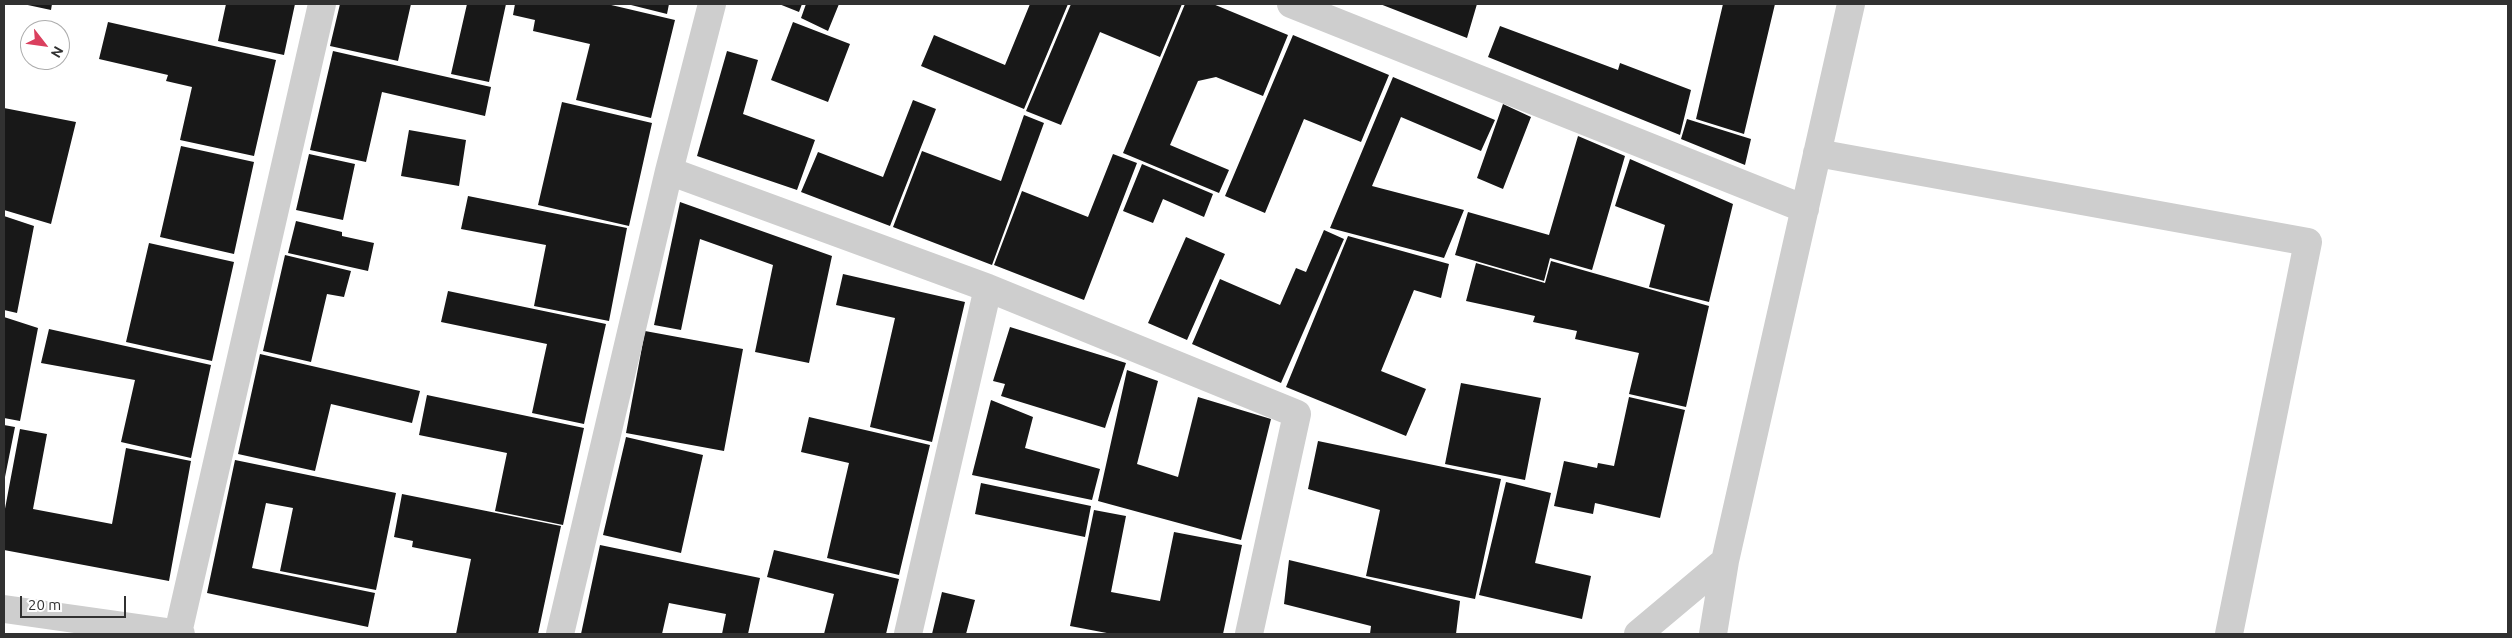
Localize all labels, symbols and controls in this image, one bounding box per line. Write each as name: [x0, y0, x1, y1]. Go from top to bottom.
north arrow: [20, 20, 70, 70]
text: N: [48, 43, 67, 61]
scale bar: [22, 586, 129, 618]
text: 20 m: [28, 596, 61, 613]

